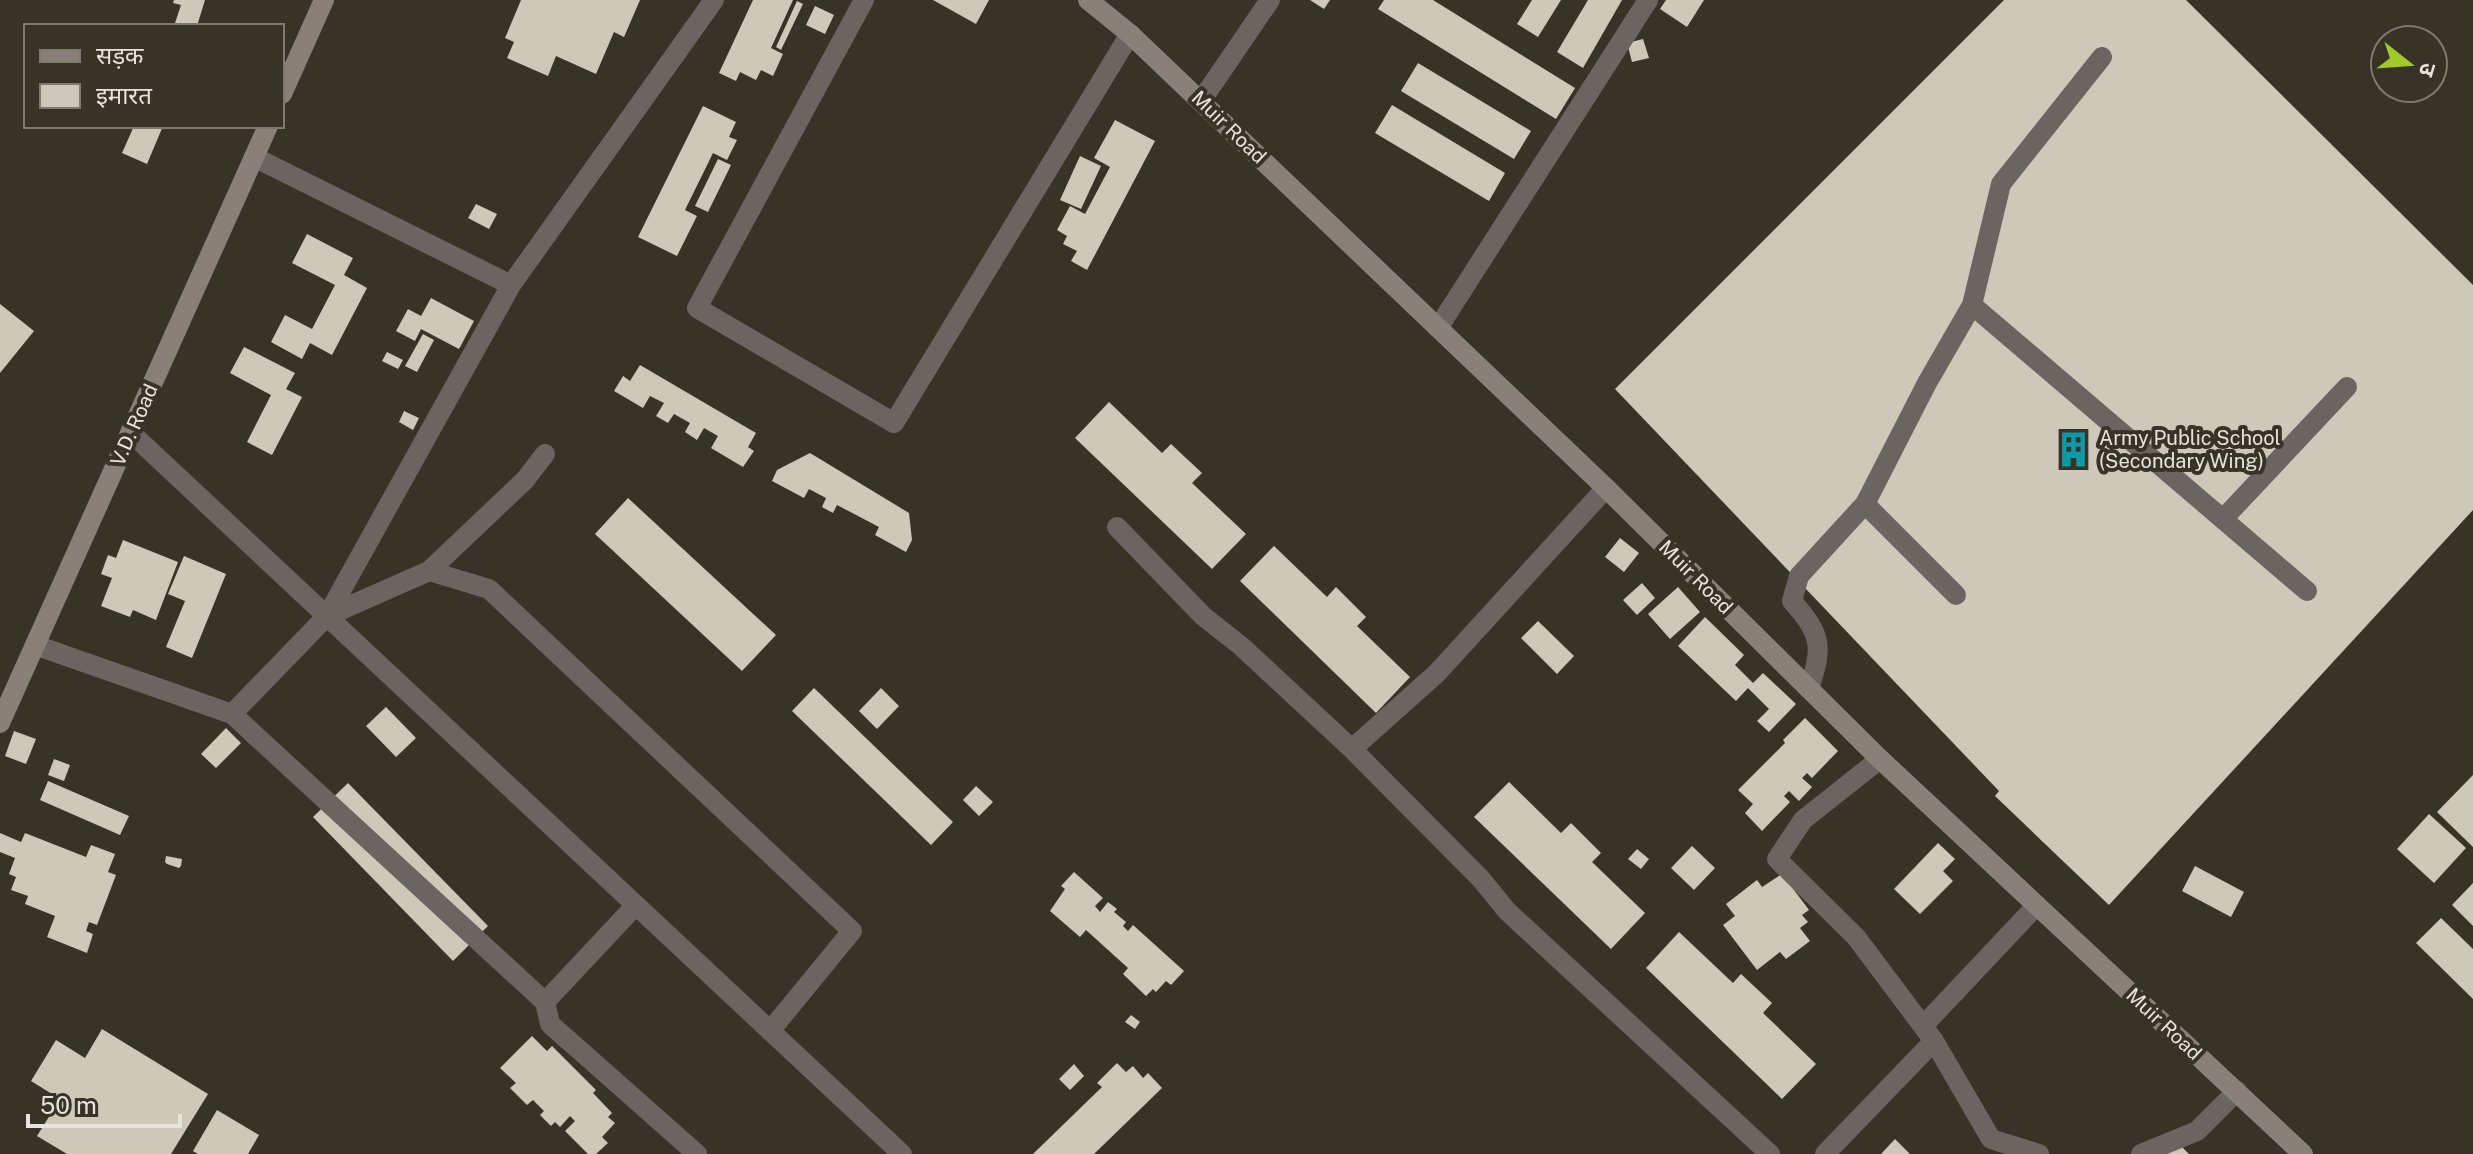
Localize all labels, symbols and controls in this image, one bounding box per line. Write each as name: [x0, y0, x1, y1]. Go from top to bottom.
legend: [24, 24, 284, 128]
north arrow: [2369, 24, 2449, 104]
text: सड़क: [96, 41, 144, 69]
text: उ: [2413, 60, 2442, 81]
text: इमारत: [96, 81, 153, 109]
street label: Muir Road: [1187, 86, 1271, 168]
street label: V.D. Road: [105, 380, 163, 470]
place label: Army Public School (Secondary Wing): [2099, 426, 2281, 473]
building icon: Army Public School (Secondary Wing): [2054, 430, 2092, 468]
street label: Muir Road: [1654, 535, 1738, 619]
street label: Muir Road: [2121, 983, 2207, 1065]
scale bar: [28, 1078, 180, 1128]
text: 50 m: [40, 1091, 97, 1119]

